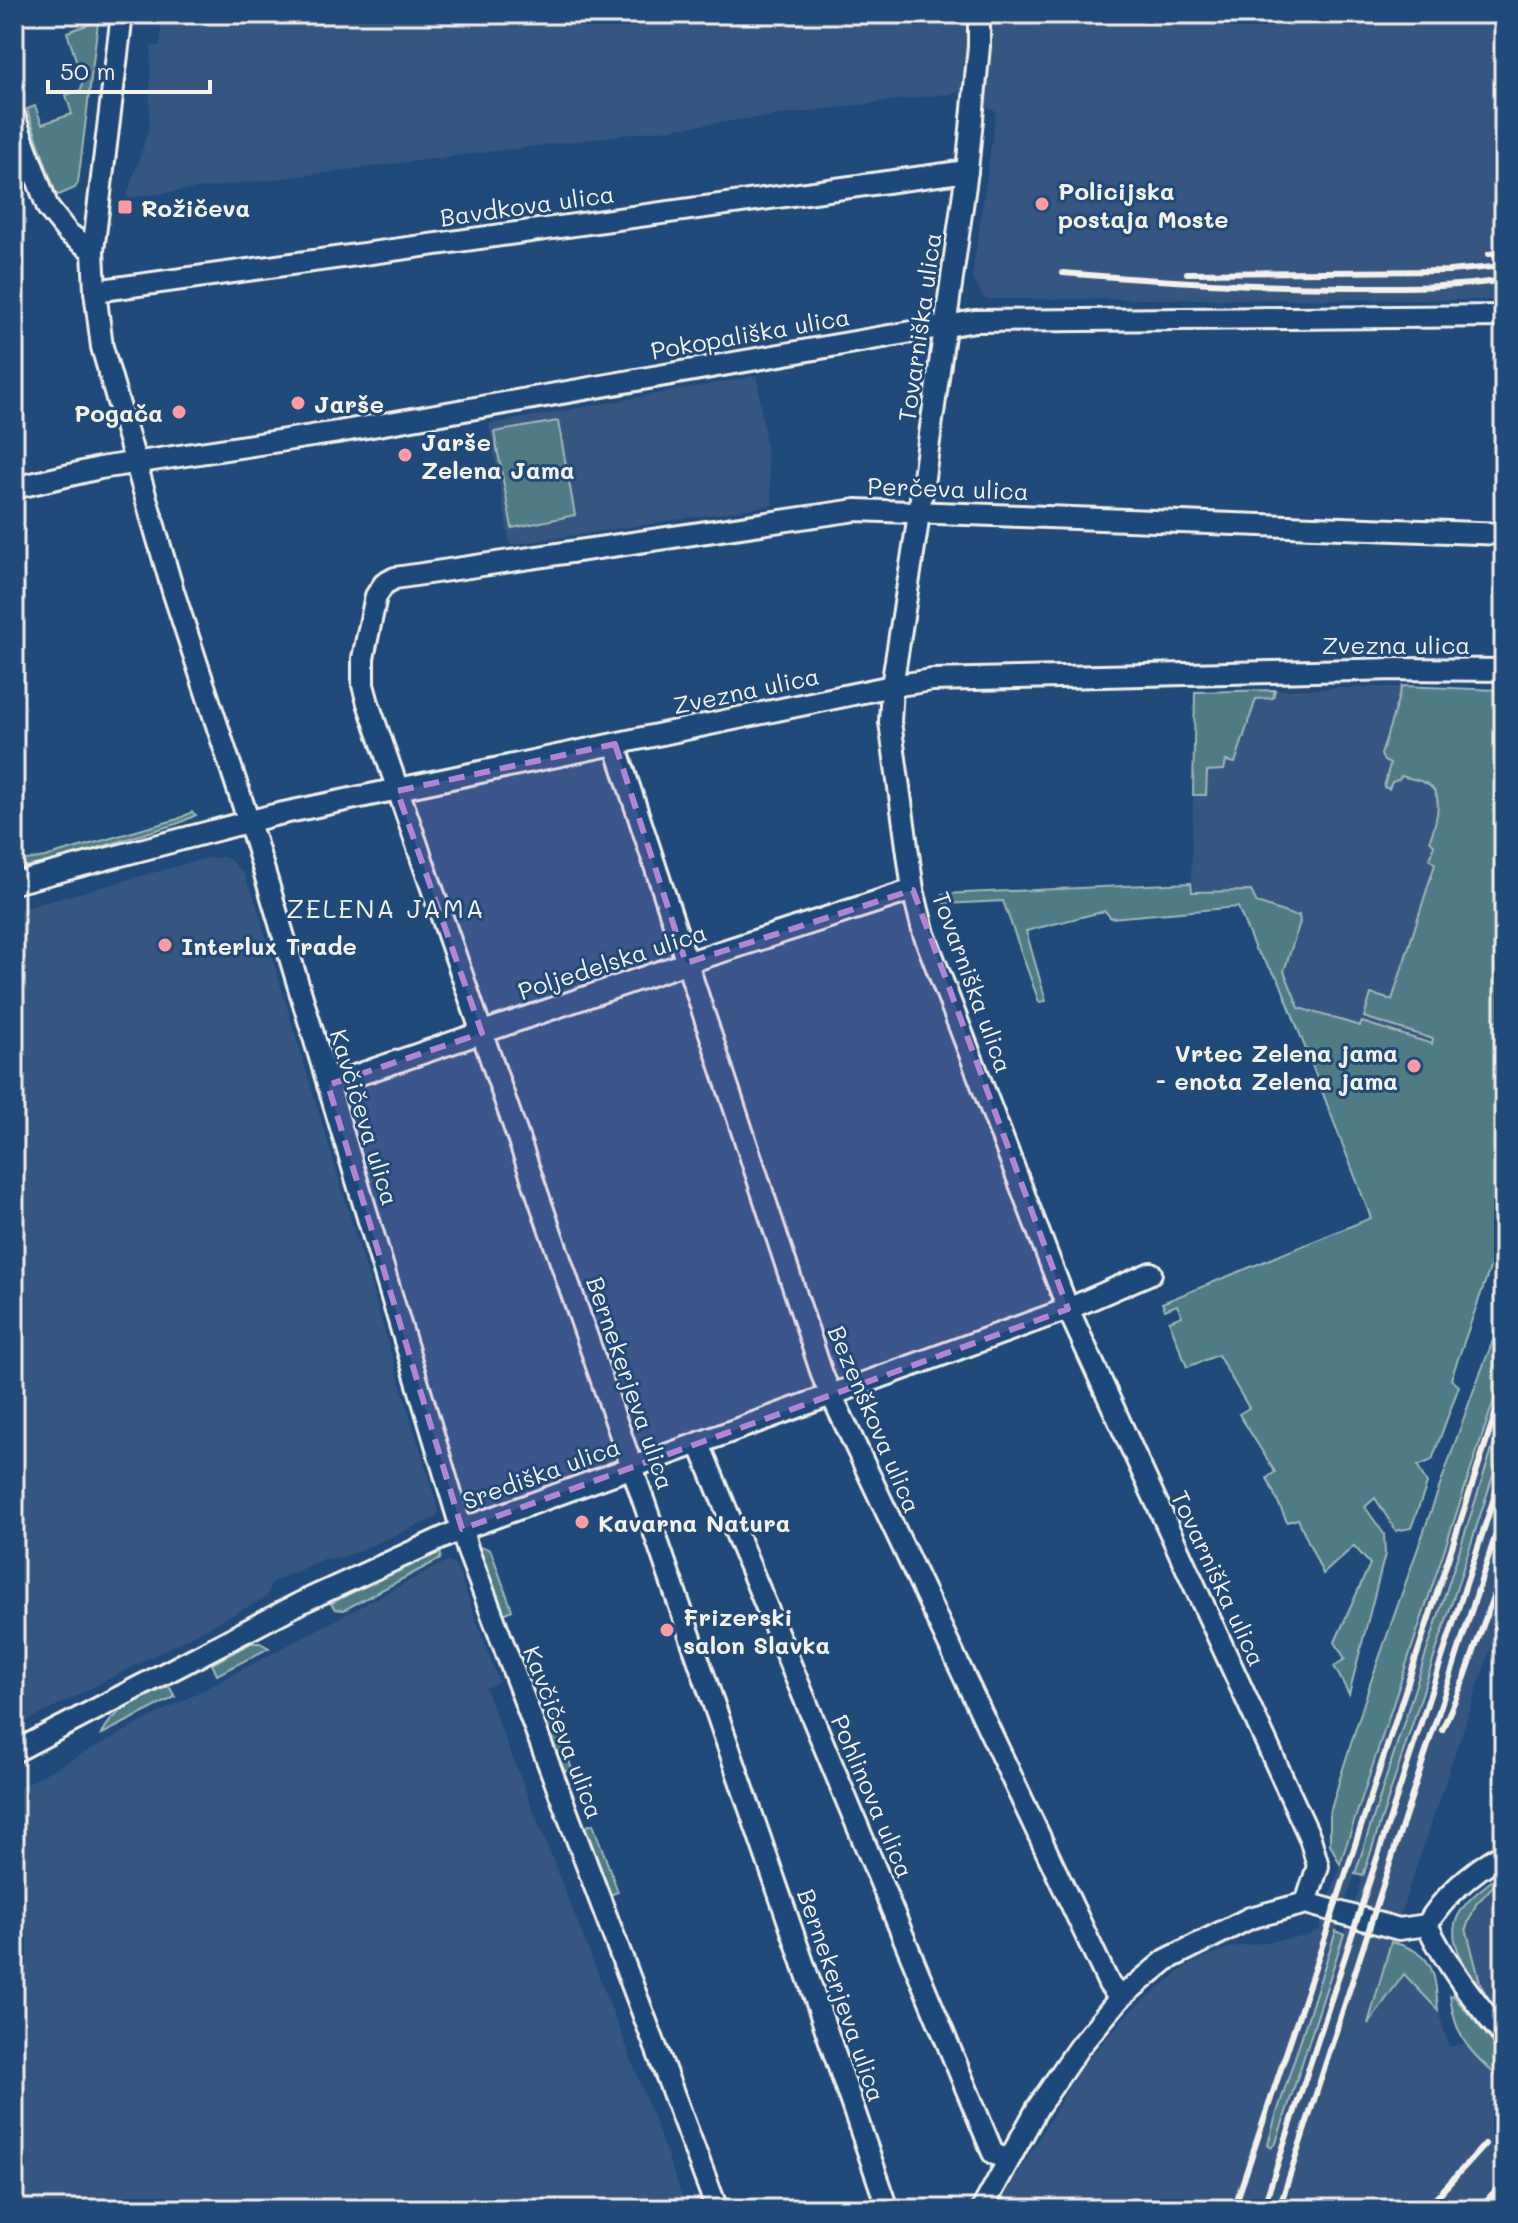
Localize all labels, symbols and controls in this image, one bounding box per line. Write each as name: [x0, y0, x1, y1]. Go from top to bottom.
scale bar: [48, 44, 210, 94]
text: 50 m: [60, 55, 116, 86]
place label: Policijska postaja Moste: [1058, 175, 1229, 234]
street label: Bavdkova ulica: [438, 177, 616, 233]
place label: Rožičeva: [141, 192, 250, 223]
marker: Policijska postaja Moste: [1033, 195, 1051, 213]
marker: Rožičeva: [116, 198, 134, 216]
street label: Tovarniška ulica: [890, 230, 948, 424]
street label: Pokopališka ulica: [648, 300, 852, 366]
place label: Jarše: [314, 388, 384, 419]
marker: Jarše: [289, 394, 307, 412]
place label: Pogača: [74, 397, 163, 428]
marker: Pogača: [170, 403, 188, 421]
place label: Jarše Zelena Jama: [421, 426, 575, 485]
marker: Jarše Zelena Jama: [396, 446, 414, 464]
street label: Perčeva ulica: [867, 470, 1029, 506]
street label: Zvezna ulica: [1322, 629, 1470, 660]
street label: Zvezna ulica: [670, 659, 822, 721]
street label: Tovarniška ulica: [926, 887, 1020, 1077]
district label: ZELENA JAMA: [286, 891, 486, 925]
street label: Poljedelska ulica: [514, 916, 710, 1006]
place label: Interlux Trade: [181, 930, 357, 961]
marker: Interlux Trade: [156, 936, 174, 954]
street label: Kavčičeva ulica: [323, 1025, 407, 1209]
place label: Vrtec Zelena jama - enota Zelena jama: [1156, 1037, 1398, 1096]
marker: Vrtec Zelena jama - enota Zelena jama: [1405, 1057, 1423, 1075]
street label: Bernekerjeva ulica: [580, 1272, 682, 1494]
street label: Bezenškova ulica: [822, 1321, 928, 1517]
street label: Središka ulica: [458, 1430, 624, 1516]
street label: Tovarniška ulica: [1165, 1485, 1273, 1671]
place label: Kavarna Natura: [598, 1507, 791, 1538]
marker: Kavarna Natura: [573, 1513, 591, 1531]
place label: Frizerski salon Slavka: [683, 1601, 830, 1660]
marker: Frizerski salon Slavka: [658, 1621, 676, 1639]
street label: Kavčičeva ulica: [517, 1641, 611, 1823]
street label: Pohlinova ulica: [825, 1710, 921, 1882]
street label: Bernekerjeva ulica: [791, 1884, 893, 2106]

